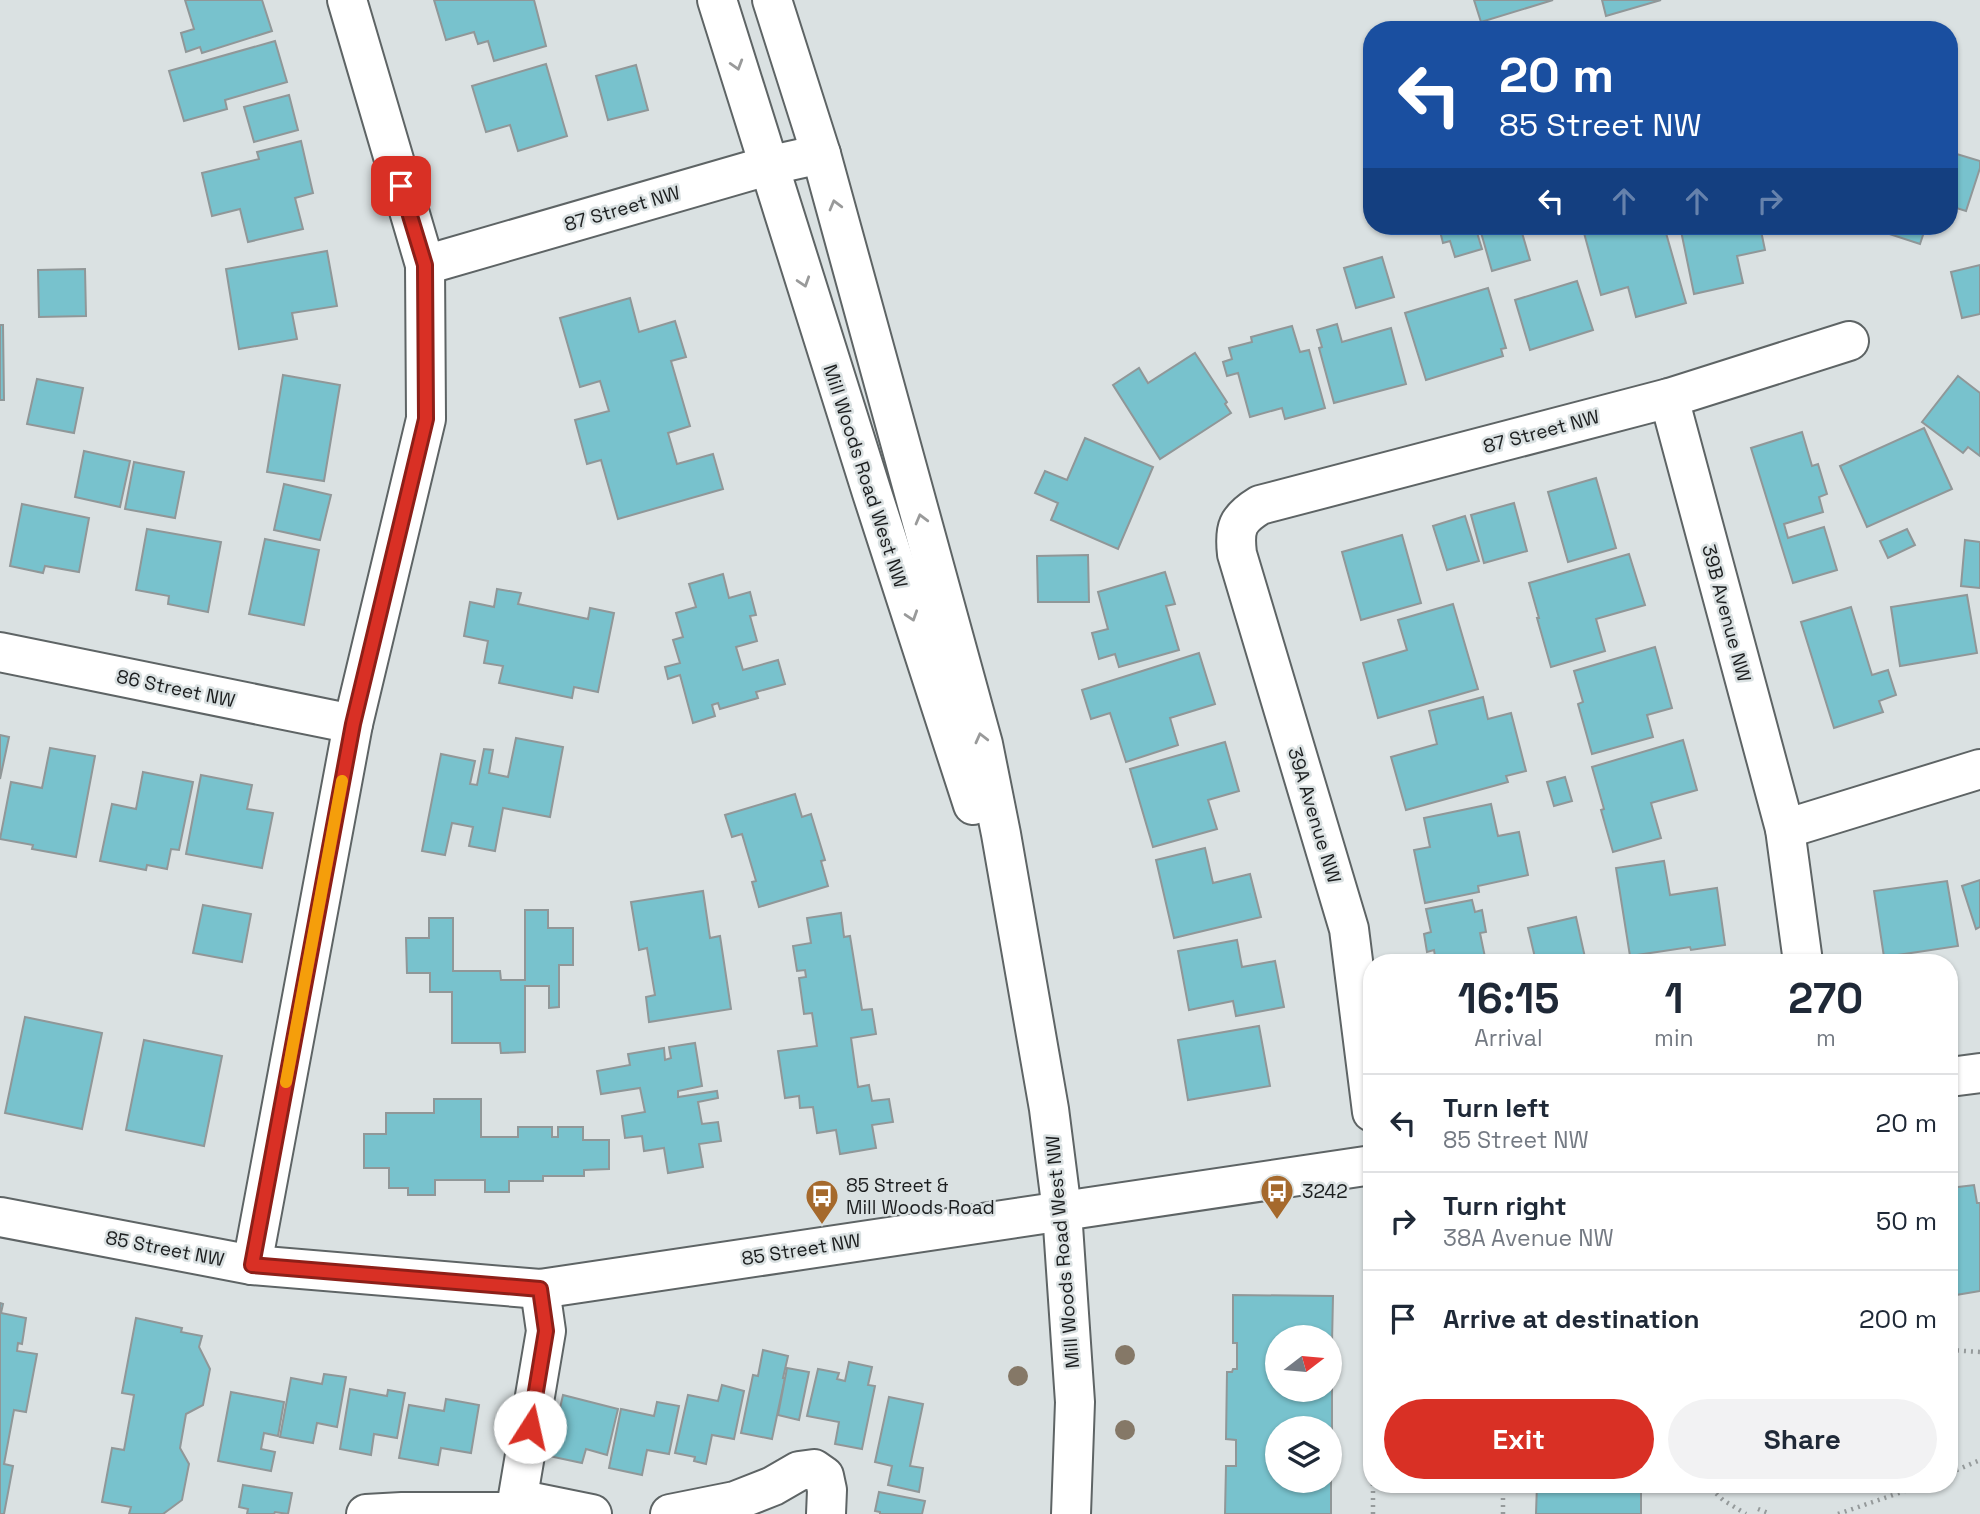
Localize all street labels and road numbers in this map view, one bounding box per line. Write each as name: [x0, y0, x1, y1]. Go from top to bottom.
street label: 87 Street NW: [561, 180, 683, 237]
street label: Mill Woods Road West NW: [818, 361, 914, 591]
street label: 87 Street NW: [1480, 404, 1602, 459]
street label: 39B Avenue NW: [1696, 542, 1757, 685]
street label: 86 Street NW: [114, 664, 237, 713]
street label: 39A Avenue NW: [1282, 744, 1347, 886]
street label: Mill Woods Road West NW: [1040, 1134, 1085, 1369]
street label: 85 Street NW: [103, 1225, 226, 1272]
street label: 85 Street NW: [740, 1228, 862, 1271]

